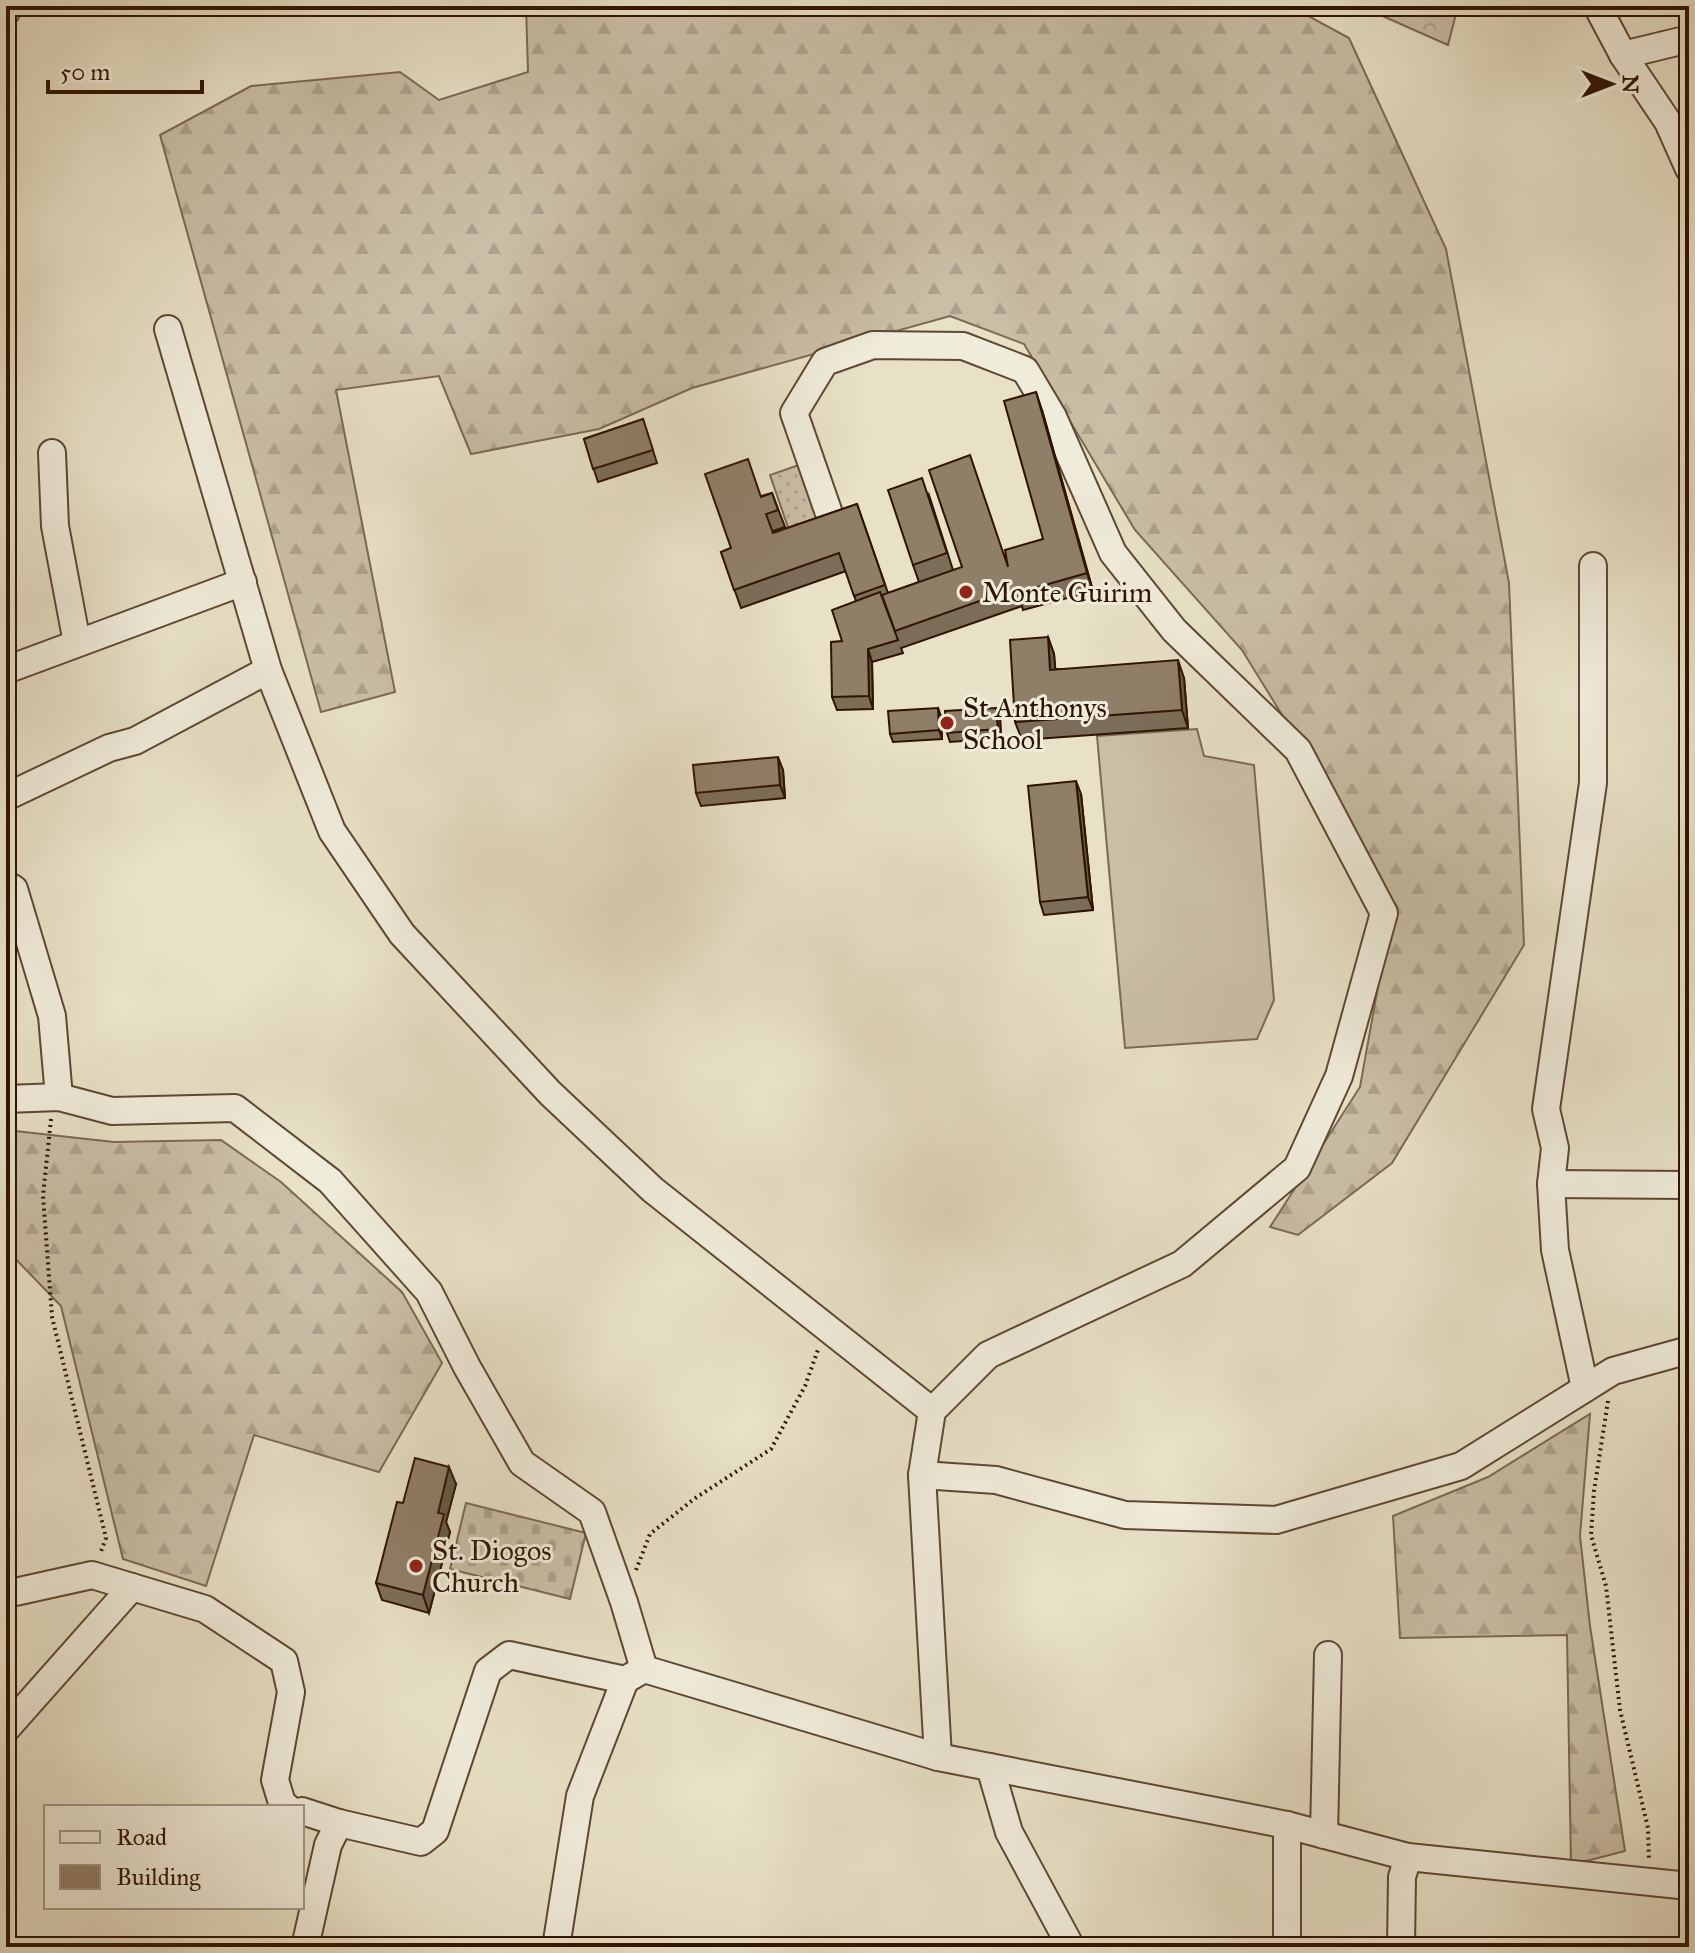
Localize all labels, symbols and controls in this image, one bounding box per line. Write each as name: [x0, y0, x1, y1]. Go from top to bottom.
scale bar: [48, 44, 202, 94]
north arrow: [1571, 44, 1651, 124]
text: 50 m: [60, 57, 110, 87]
text: N: [1617, 75, 1644, 94]
place label: Monte Guirim: [982, 575, 1152, 610]
marker: Monte Guirim: [957, 583, 975, 601]
place label: St Anthonys School: [963, 690, 1107, 757]
marker: St Anthonys School: [938, 714, 956, 732]
place label: St. Diogos Church: [432, 1533, 551, 1600]
marker: St. Diogos Church: [407, 1557, 425, 1575]
legend: [44, 1805, 304, 1909]
text: Road: [116, 1822, 167, 1852]
text: Building: [116, 1862, 201, 1892]

